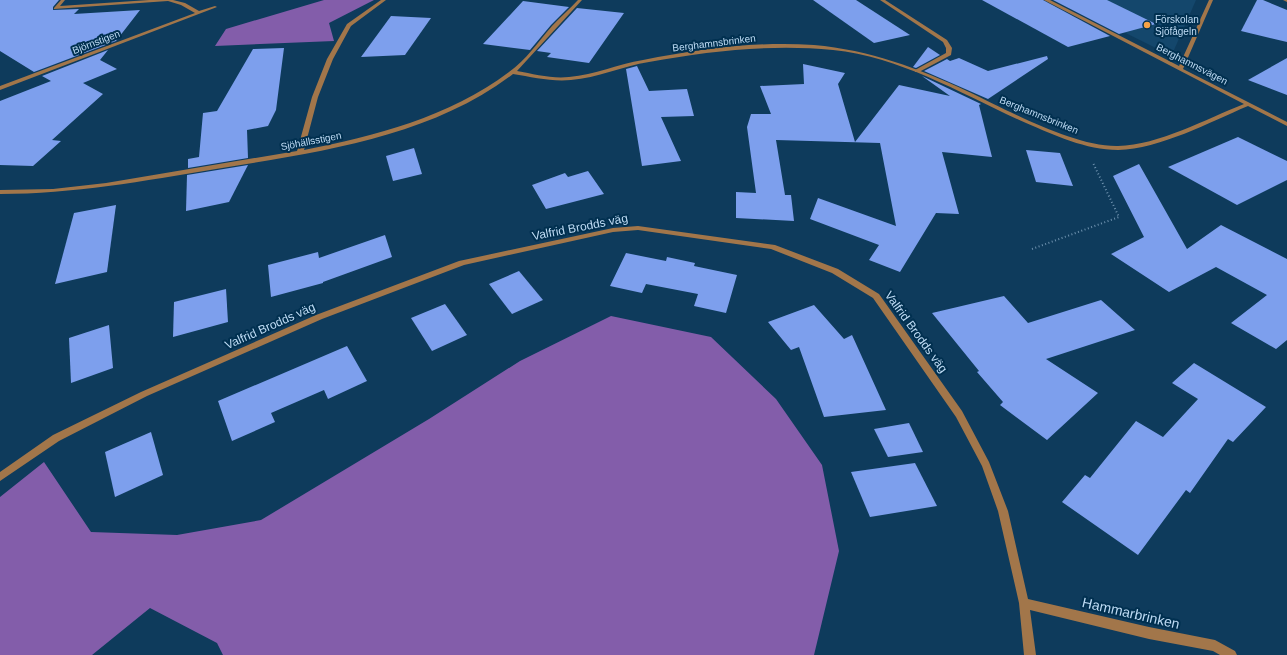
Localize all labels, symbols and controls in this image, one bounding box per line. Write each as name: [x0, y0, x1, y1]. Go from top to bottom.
place label: Förskolan Sjöfågeln: [1155, 14, 1199, 37]
marker: Förskolan Sjöfågeln: [1142, 20, 1152, 30]
street label: Björnstigen: [71, 28, 121, 56]
street label: Berghamnsbrinken: [672, 32, 756, 54]
street label: Berghamnsvägen: [1155, 41, 1229, 87]
street label: Berghamnsbrinken: [998, 94, 1080, 136]
street label: Sjöhällsstigen: [280, 130, 342, 152]
street label: Valfrid Brodds väg: [531, 211, 629, 243]
street label: Valfrid Brodds väg: [882, 289, 950, 375]
street label: Valfrid Brodds väg: [223, 300, 317, 352]
street label: Hammarbrinken: [1081, 594, 1181, 632]

